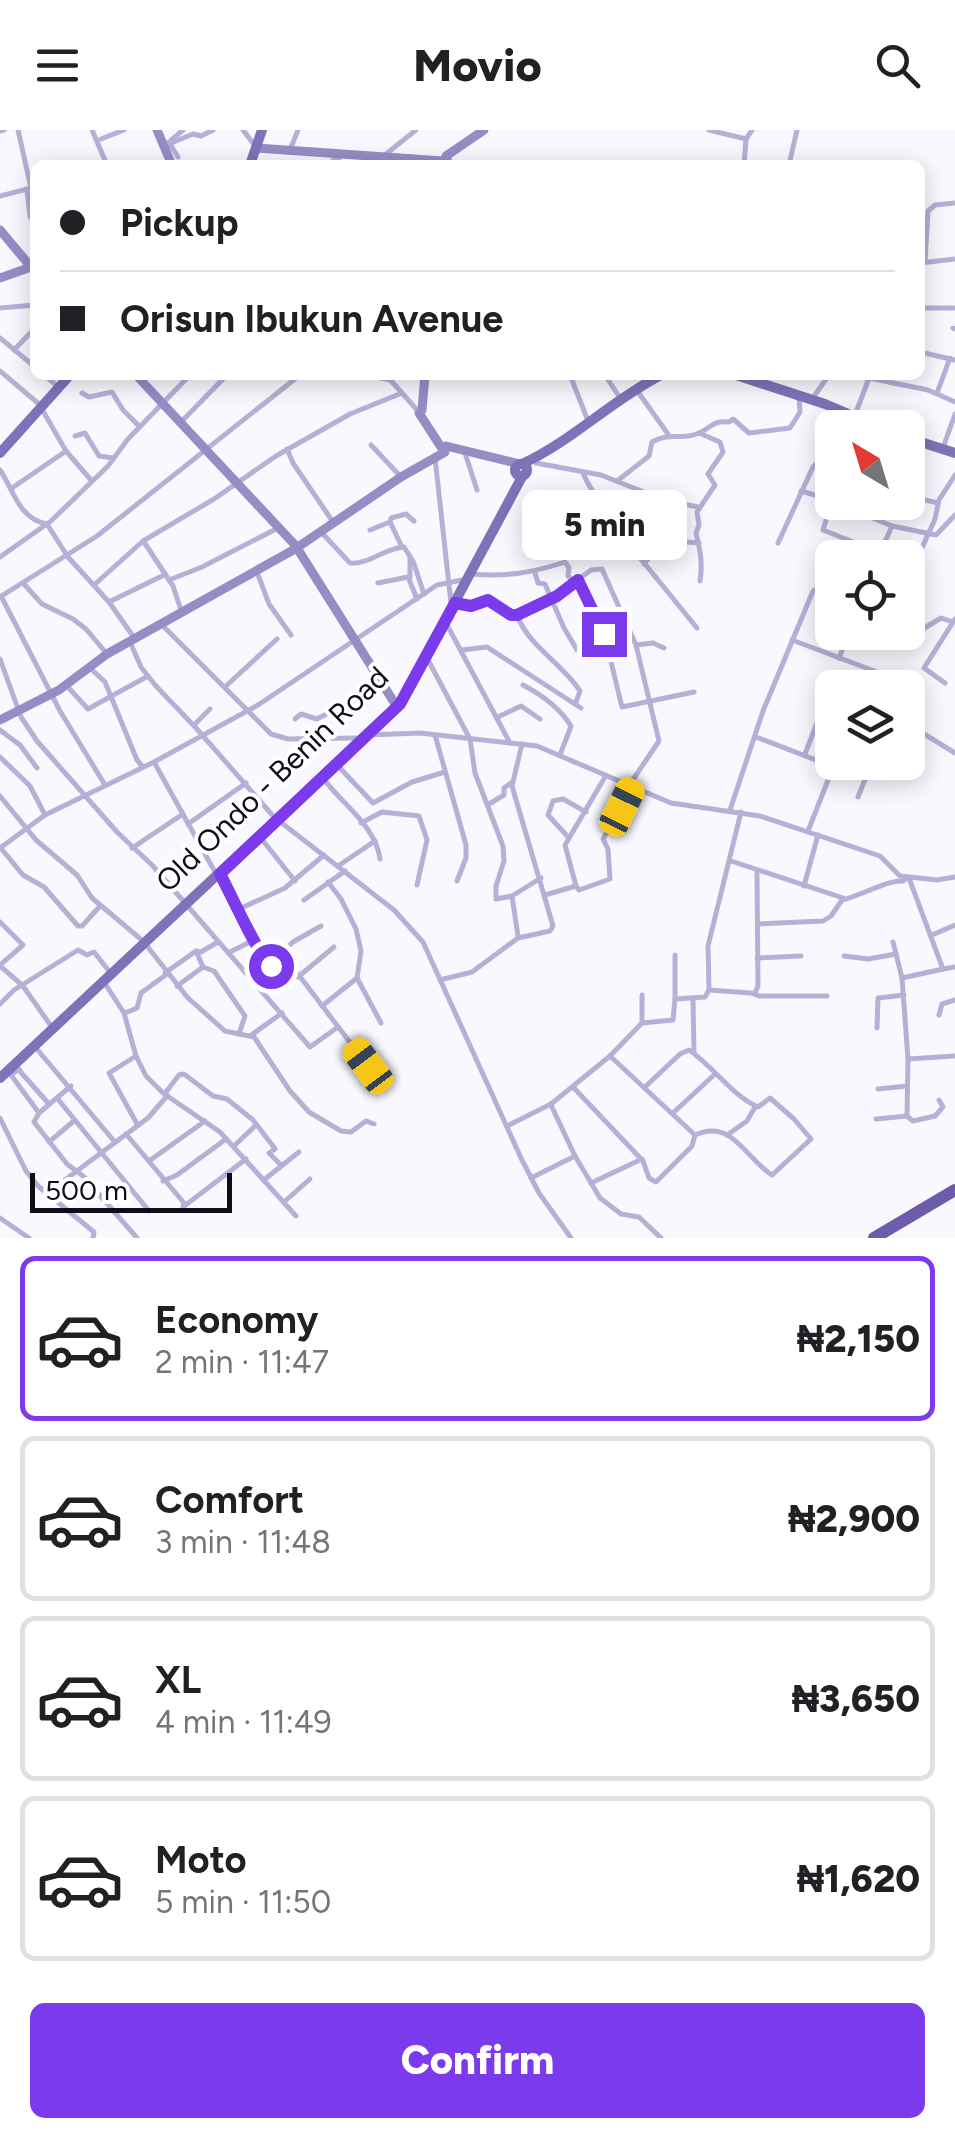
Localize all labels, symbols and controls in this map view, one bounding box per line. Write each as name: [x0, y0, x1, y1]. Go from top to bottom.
icon: menu: [30, 38, 85, 93]
text: Movio: [413, 38, 542, 92]
icon: search: [870, 38, 925, 93]
text: Pickup: [120, 200, 238, 246]
text: Orisun Ibukun Avenue: [120, 296, 503, 342]
north arrow: [815, 410, 925, 520]
map controls: [815, 410, 925, 780]
callout: 5 min: [522, 489, 686, 559]
text: 5 min: [564, 506, 645, 544]
button: locate: [815, 540, 925, 650]
route end: [582, 612, 627, 657]
street label: Old Ondo - Benin Road: [148, 658, 396, 900]
button: layers: [815, 670, 925, 780]
car: [595, 773, 649, 841]
route start: [249, 944, 294, 989]
car: [338, 1033, 398, 1099]
scale bar: [30, 1168, 232, 1212]
text: 500 m: [45, 1173, 128, 1207]
icon: car: [35, 1294, 125, 1384]
text: Economy: [155, 1297, 318, 1343]
text: ₦2,150: [797, 1316, 920, 1362]
text: 2 min · 11:47: [155, 1343, 329, 1381]
icon: car: [35, 1474, 125, 1564]
text: Comfort: [155, 1477, 304, 1523]
text: ₦2,900: [788, 1496, 920, 1542]
text: 3 min · 11:48: [155, 1523, 331, 1561]
icon: car: [35, 1654, 125, 1744]
text: XL: [155, 1657, 201, 1703]
text: ₦3,650: [792, 1676, 920, 1722]
text: 4 min · 11:49: [155, 1703, 332, 1741]
icon: car: [35, 1834, 125, 1924]
text: Moto: [155, 1837, 247, 1883]
text: ₦1,620: [797, 1856, 920, 1902]
text: 5 min · 11:50: [155, 1883, 331, 1921]
button: Confirm: [30, 2003, 925, 2118]

